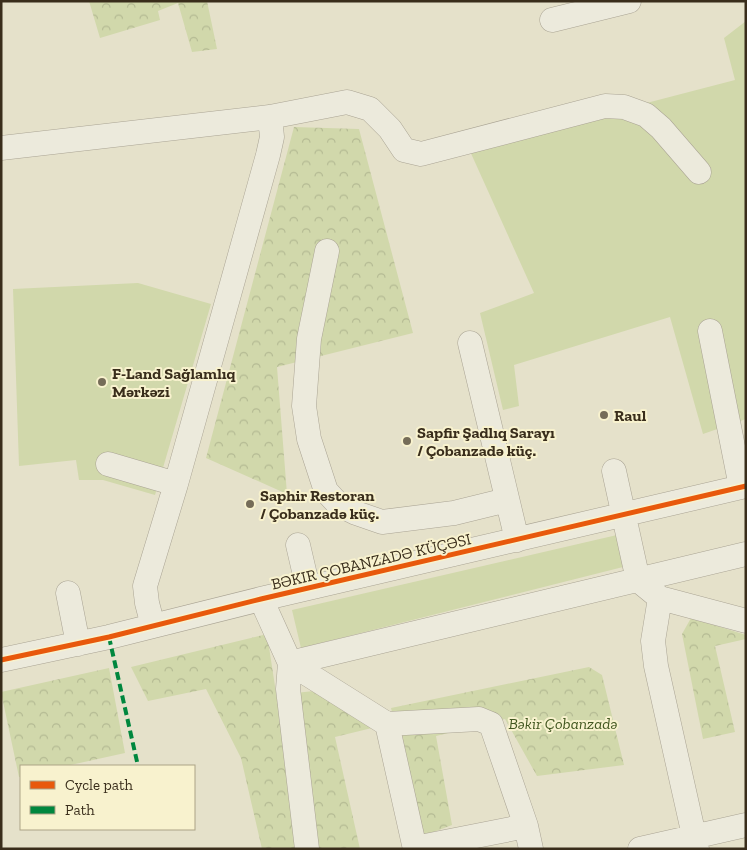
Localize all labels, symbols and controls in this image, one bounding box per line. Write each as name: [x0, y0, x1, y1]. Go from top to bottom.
place label: F-Land Sağlamlıq Mərkəzi: [112, 364, 235, 401]
marker: F-Land Sağlamlıq Mərkəzi: [96, 376, 108, 388]
place label: Raul: [614, 406, 647, 425]
marker: Raul: [598, 409, 610, 421]
place label: Sapfir Şadlıq Sarayı / Çobanzadə küç.: [417, 423, 555, 460]
marker: Sapfir Şadlıq Sarayı / Çobanzadə küç.: [401, 435, 413, 447]
place label: Saphir Restoran / Çobanzadə küç.: [260, 486, 379, 523]
marker: Saphir Restoran / Çobanzadə küç.: [244, 498, 256, 510]
street label: BƏKIR ÇOBANZADƏ KÜÇƏSI: [269, 529, 473, 594]
park label: Bəkir Çobanzadə: [508, 714, 618, 733]
legend: [20, 765, 195, 830]
text: Cycle path: [65, 776, 134, 794]
text: Path: [65, 801, 95, 819]

